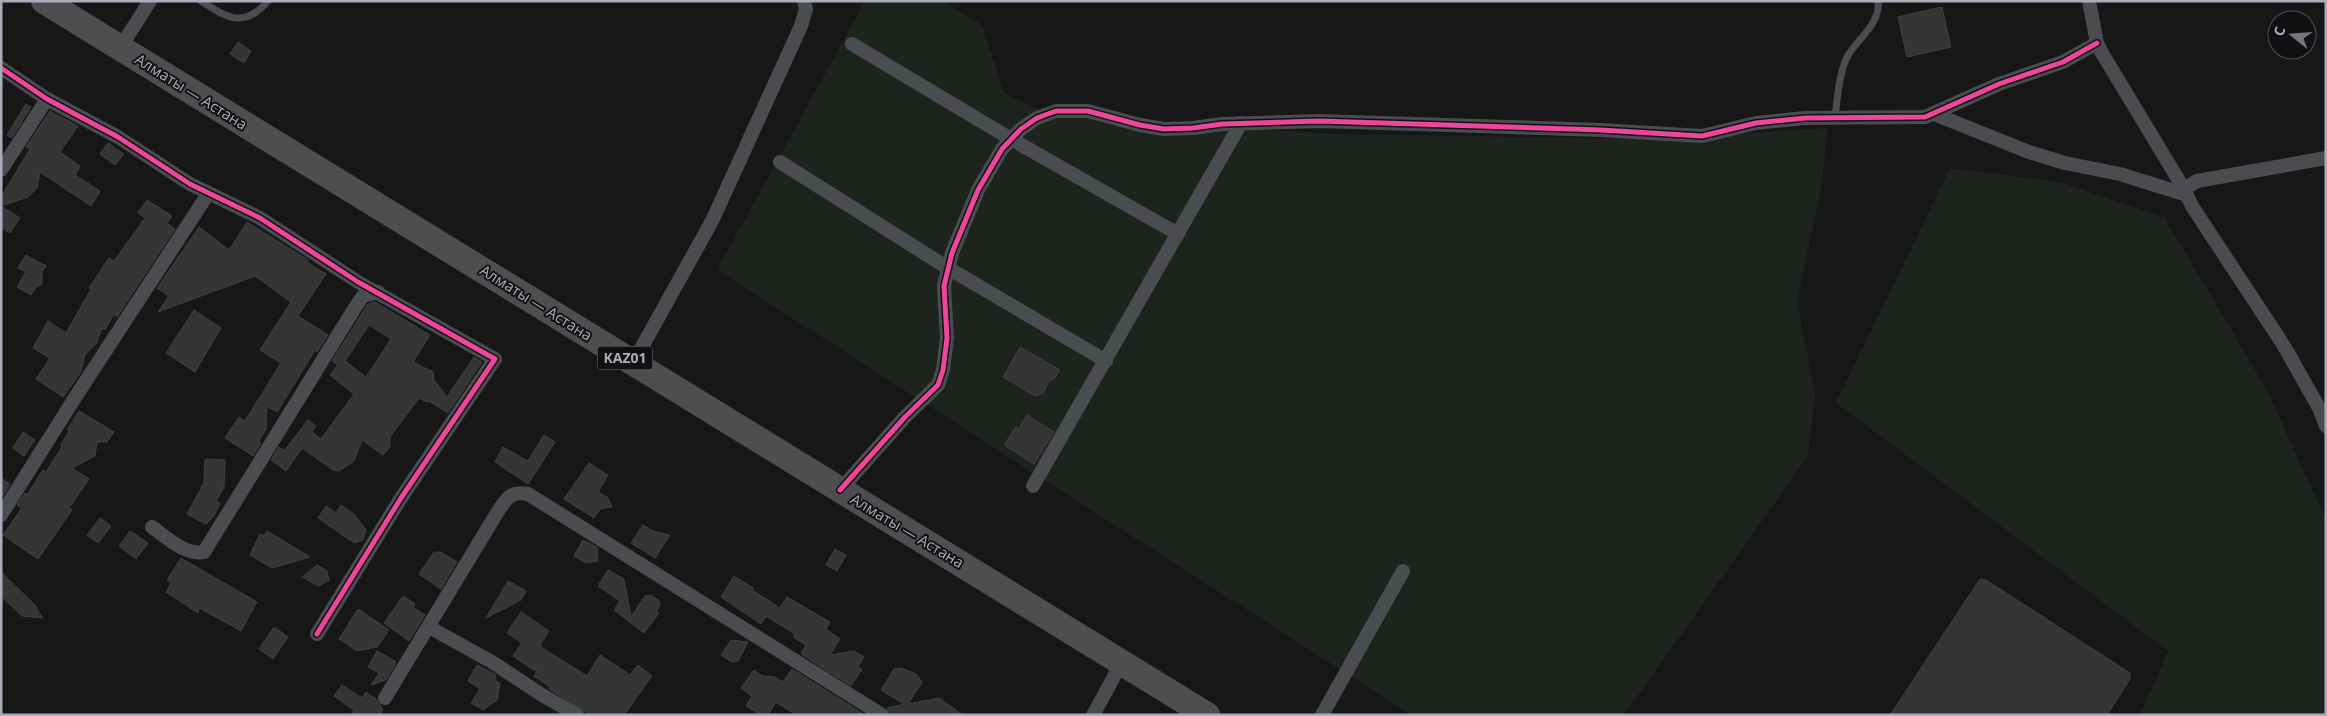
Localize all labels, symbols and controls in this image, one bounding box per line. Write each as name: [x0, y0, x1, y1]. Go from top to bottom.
north arrow: [2267, 10, 2317, 60]
text: С: [2269, 24, 2290, 38]
street label: Алматы — Астана: [132, 49, 251, 134]
street label: Алматы — Астана: [477, 260, 596, 345]
road number: KАZ01: [598, 346, 652, 369]
street label: Алматы — Астана: [847, 488, 968, 572]

